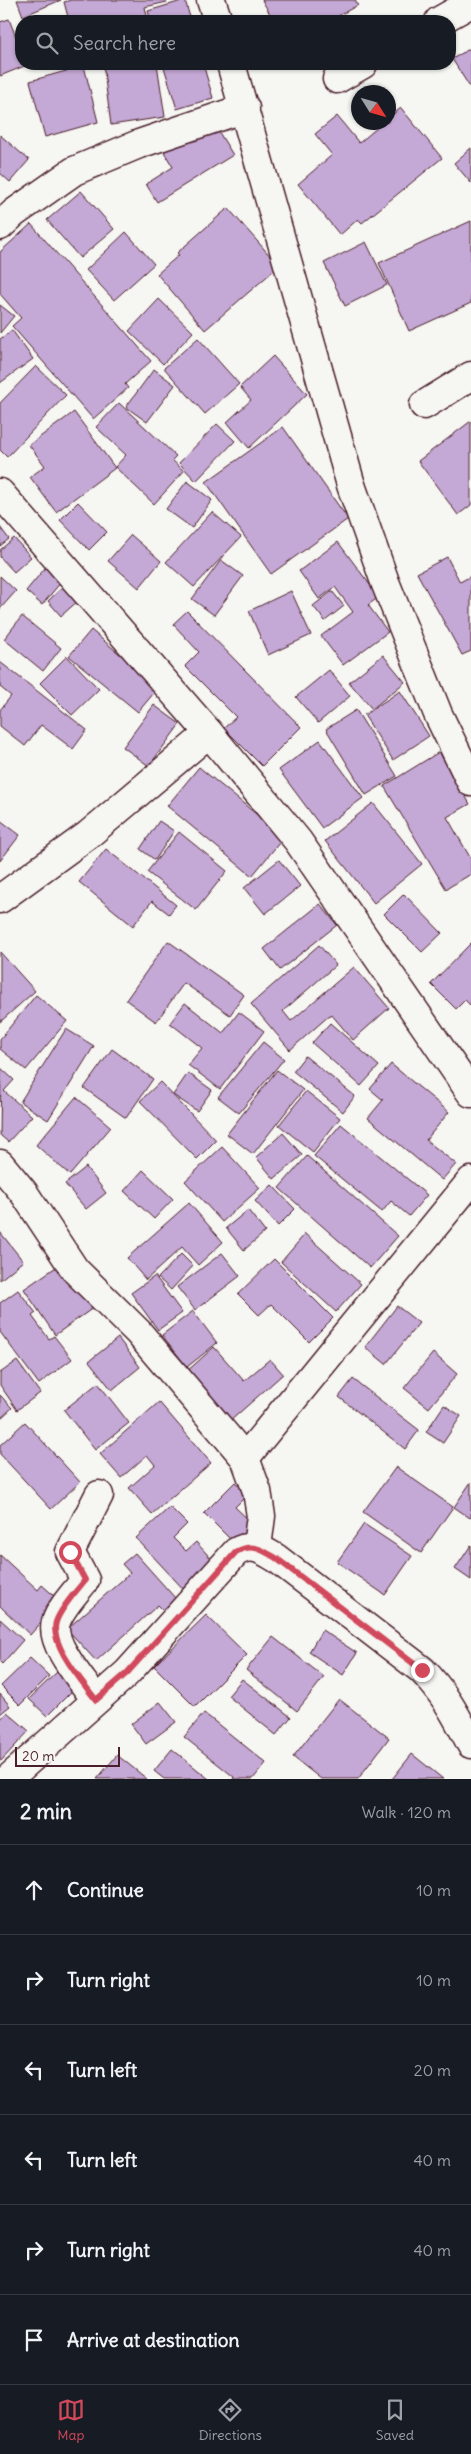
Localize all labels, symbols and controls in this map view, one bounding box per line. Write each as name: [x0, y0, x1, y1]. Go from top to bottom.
search box: [15, 15, 456, 70]
icon: search: [33, 29, 61, 57]
text: Search here: [73, 31, 176, 55]
north arrow: [351, 85, 396, 130]
route start: [59, 1541, 82, 1564]
route end: [411, 1659, 434, 1682]
scale bar: [15, 1744, 120, 1767]
text: 20 m: [22, 1747, 55, 1765]
text: 2 min: [20, 1798, 72, 1825]
text: Walk · 120 m: [361, 1802, 451, 1822]
icon: ahead: [20, 1876, 48, 1904]
text: Continue: [67, 1878, 144, 1902]
text: 10 m: [416, 1880, 451, 1900]
icon: right: [20, 1966, 48, 1994]
text: Turn right: [67, 1968, 150, 1992]
text: 10 m: [416, 1970, 451, 1990]
icon: left: [20, 2056, 48, 2084]
text: Turn left: [67, 2058, 137, 2082]
text: 20 m: [414, 2060, 451, 2080]
icon: left: [20, 2146, 48, 2174]
text: Turn left: [67, 2148, 137, 2172]
text: 40 m: [413, 2150, 451, 2170]
icon: right: [20, 2236, 48, 2264]
text: Turn right: [67, 2238, 150, 2262]
text: 40 m: [413, 2240, 451, 2260]
icon: arrive: [20, 2326, 48, 2354]
text: Arrive at destination: [67, 2328, 240, 2352]
tab: Map: [57, 2396, 85, 2444]
tab: Directions: [199, 2396, 262, 2444]
tab: Saved: [376, 2396, 414, 2444]

